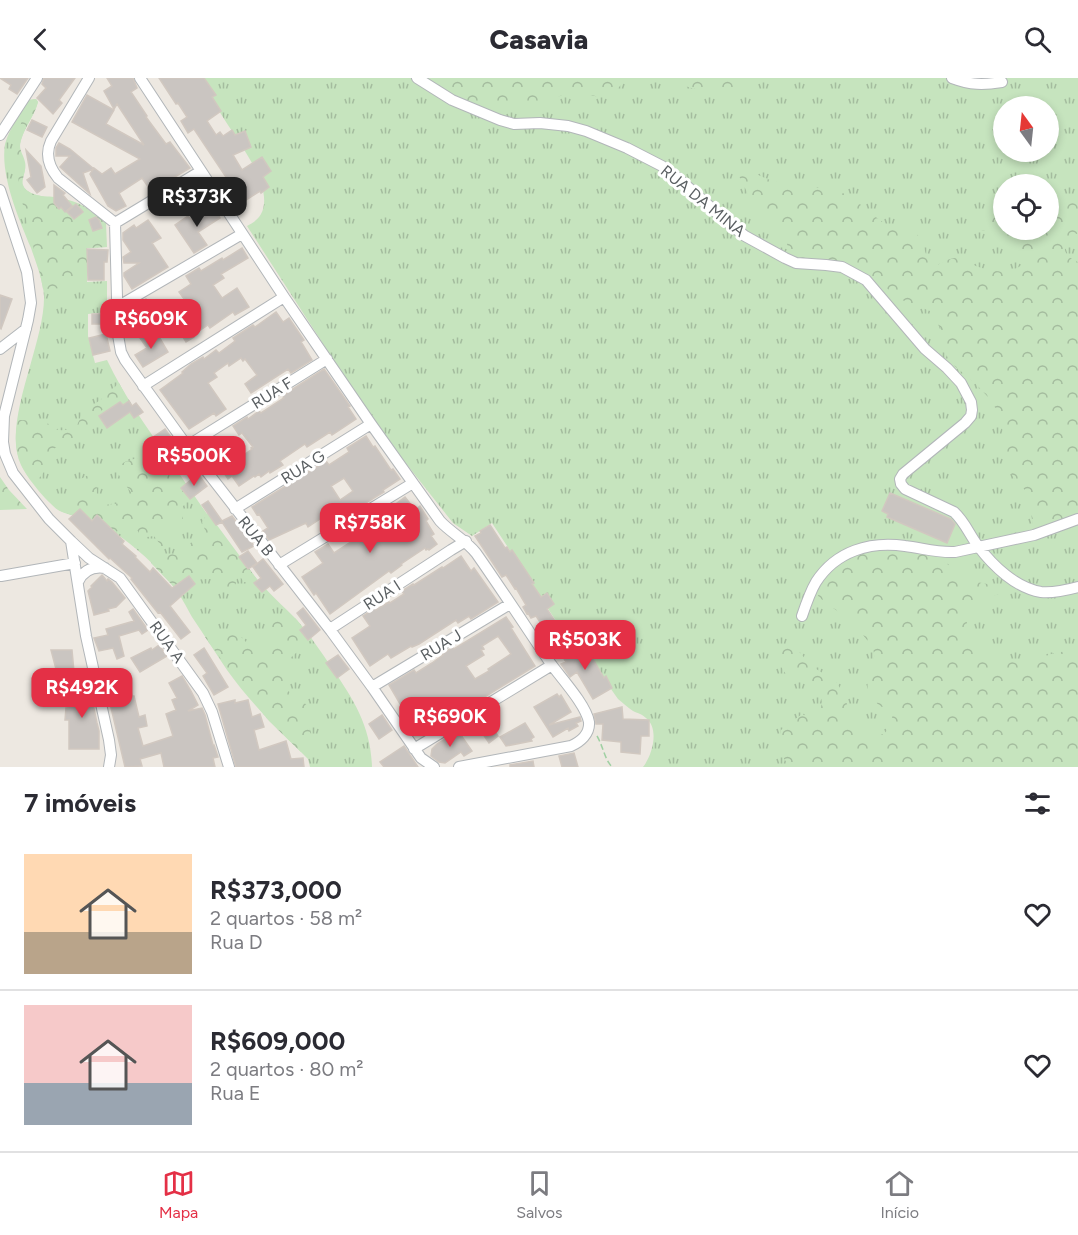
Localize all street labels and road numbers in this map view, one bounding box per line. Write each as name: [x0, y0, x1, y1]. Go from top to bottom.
street label: RUA DA MINA: [657, 161, 749, 241]
street label: RUA F: [248, 373, 296, 413]
street label: RUA G: [277, 446, 329, 488]
street label: RUA B: [234, 512, 278, 560]
street label: RUA I: [360, 576, 404, 614]
street label: RUA A: [146, 617, 189, 667]
street label: RUA J: [417, 625, 465, 665]

